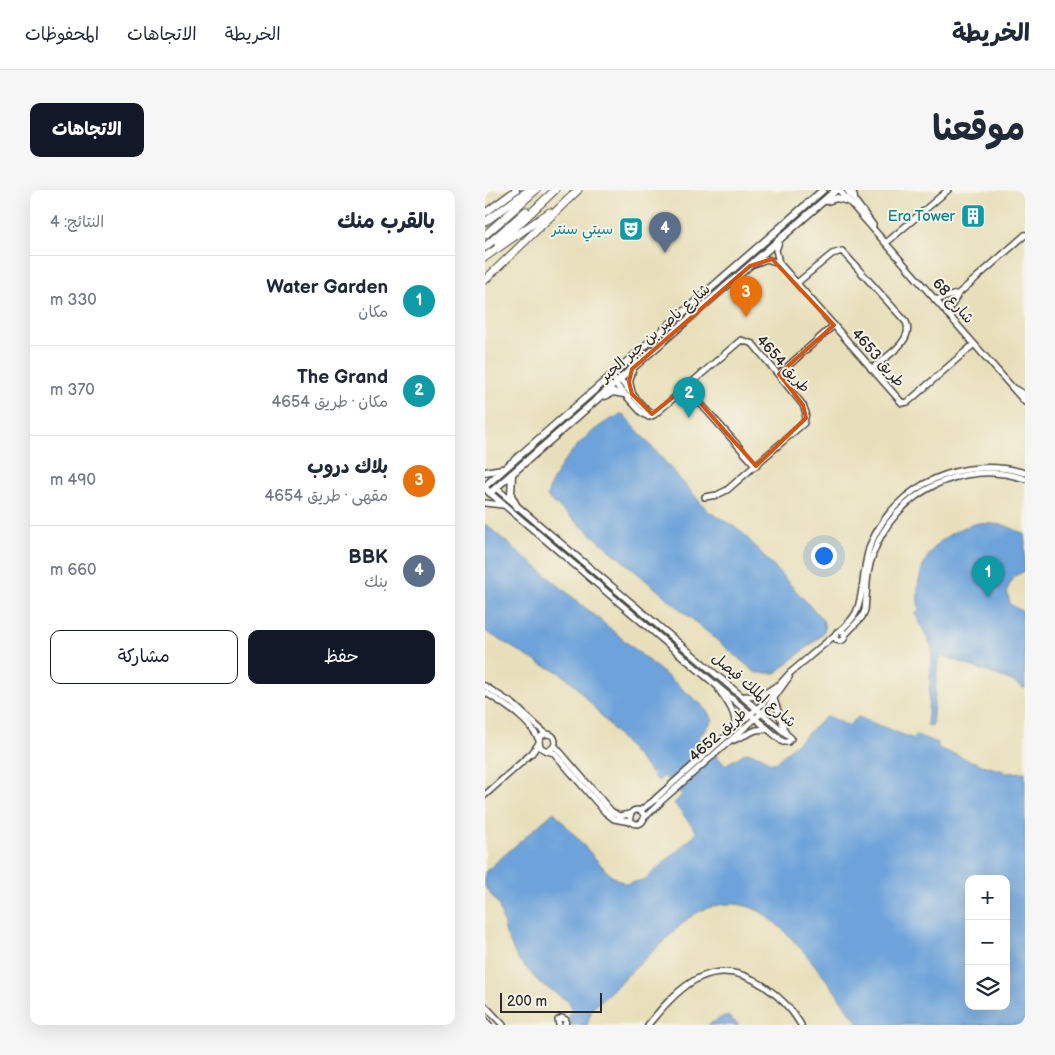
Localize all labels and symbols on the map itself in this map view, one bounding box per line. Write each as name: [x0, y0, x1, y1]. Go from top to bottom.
building icon: Era Tower: [960, 203, 986, 229]
place label: Era Tower: [888, 207, 956, 226]
pin: 4: [649, 212, 681, 253]
theatre icon: سيتي سنتر: [618, 216, 644, 242]
place label: سيتي سنتر: [550, 220, 613, 242]
street label: شارع 68: [928, 274, 978, 328]
pin: 3: [730, 276, 762, 317]
street label: شارع ناصر بن جبر الجبر: [595, 280, 714, 387]
street label: طريق 4653: [847, 325, 909, 391]
street label: طريق 4654: [752, 331, 814, 397]
pin: 2: [673, 377, 705, 418]
your location: [811, 543, 837, 569]
pin: 1: [972, 556, 1004, 597]
street label: شارع الملك فيصل: [708, 648, 800, 732]
street label: طريق 4652: [685, 704, 751, 766]
scale bar: [500, 990, 603, 1013]

